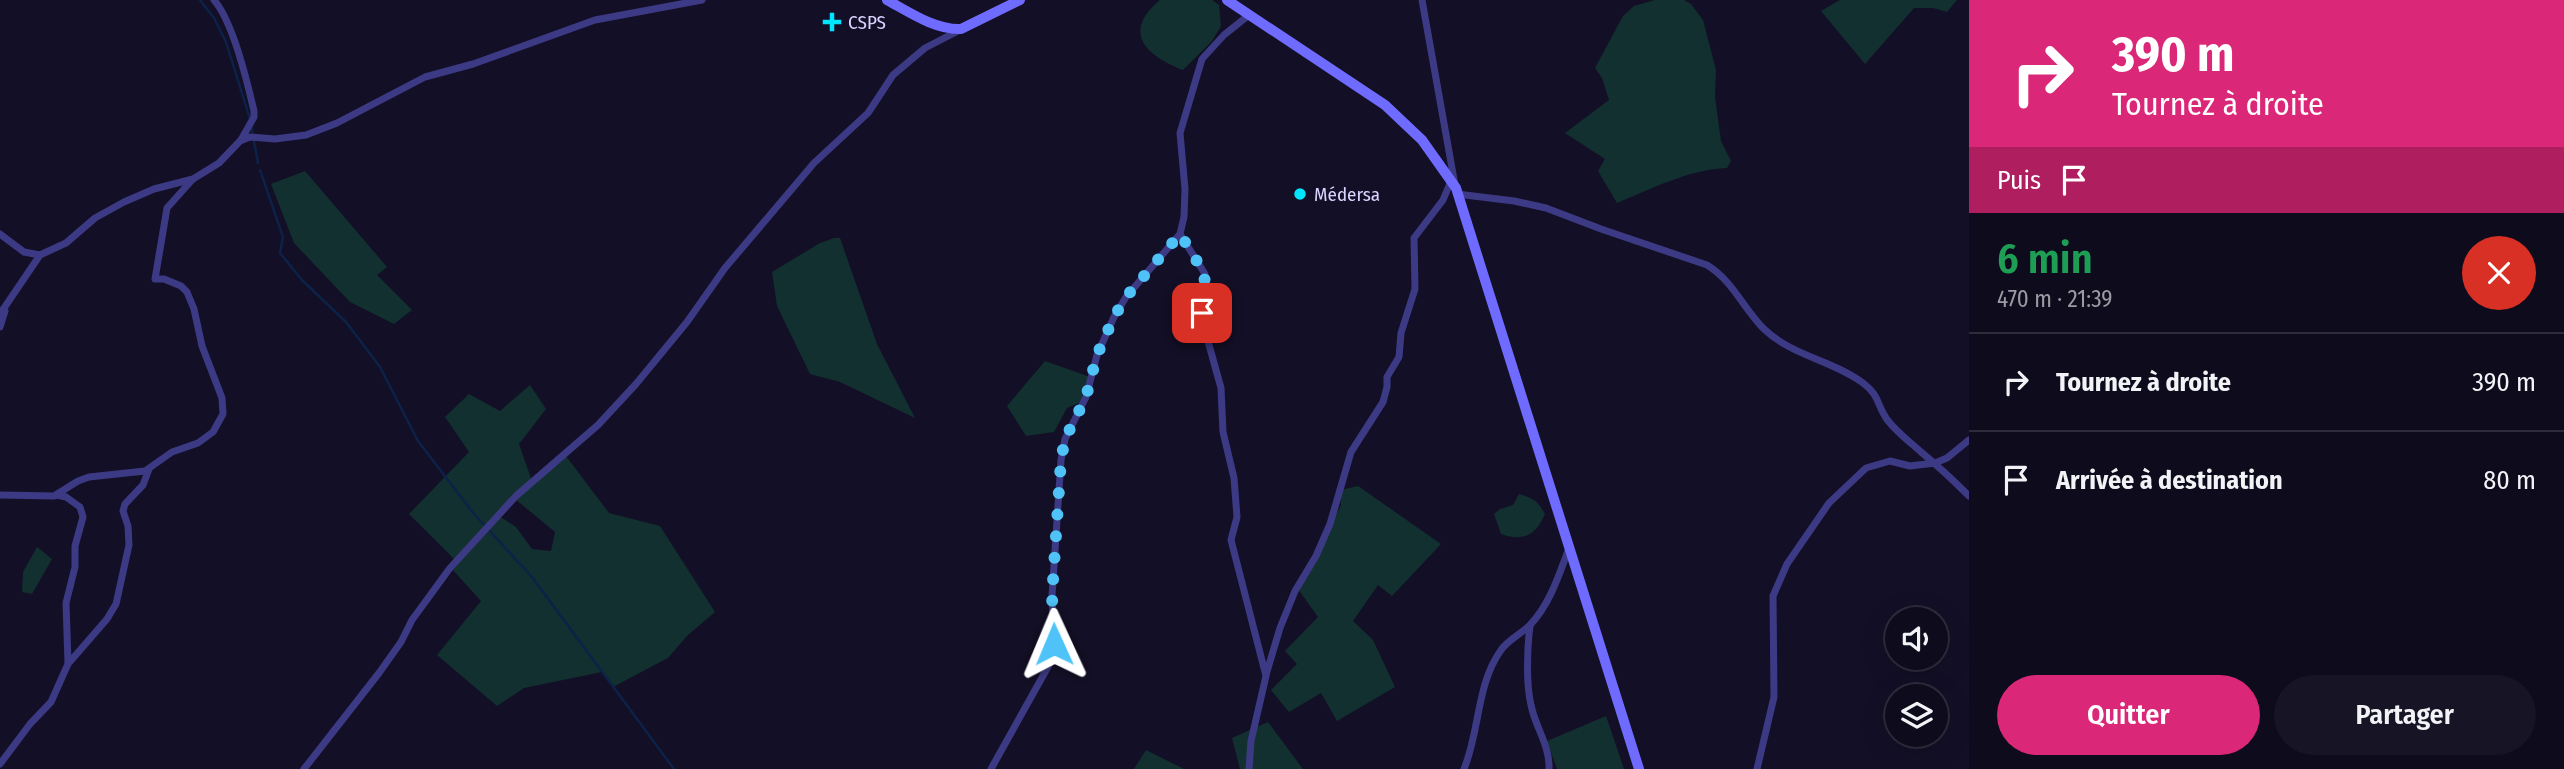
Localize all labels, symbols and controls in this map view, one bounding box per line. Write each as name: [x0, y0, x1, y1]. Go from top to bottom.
place label: CSPS: [848, 11, 886, 34]
marker: CSPS: [822, 12, 842, 32]
text: 390 m: [2112, 25, 2234, 84]
icon: right: [1997, 28, 2088, 119]
text: Tournez à droite: [2112, 85, 2324, 123]
icon: arrive: [2055, 161, 2093, 199]
text: Puis: [1997, 165, 2041, 196]
place label: Médersa: [1314, 183, 1380, 206]
marker: Médersa: [1292, 186, 1308, 202]
text: 6 min: [1997, 234, 2093, 284]
button: close: [2462, 236, 2536, 310]
pin: [1172, 283, 1232, 343]
text: 470 m · 21:39: [1997, 285, 2113, 313]
icon: arrive: [1183, 294, 1221, 332]
icon: right: [1997, 363, 2035, 401]
text: Tournez à droite: [2056, 367, 2231, 398]
text: 390 m: [2472, 367, 2536, 398]
icon: arrive: [1997, 461, 2035, 499]
text: Arrivée à destination: [2056, 465, 2283, 496]
text: 80 m: [2483, 465, 2536, 496]
position arrow: [1017, 607, 1091, 681]
map controls: [1885, 607, 1948, 747]
button: sound: [1885, 607, 1948, 670]
button: Quitter: [1997, 675, 2260, 755]
button: Partager: [2274, 675, 2536, 755]
button: layers: [1885, 684, 1948, 747]

